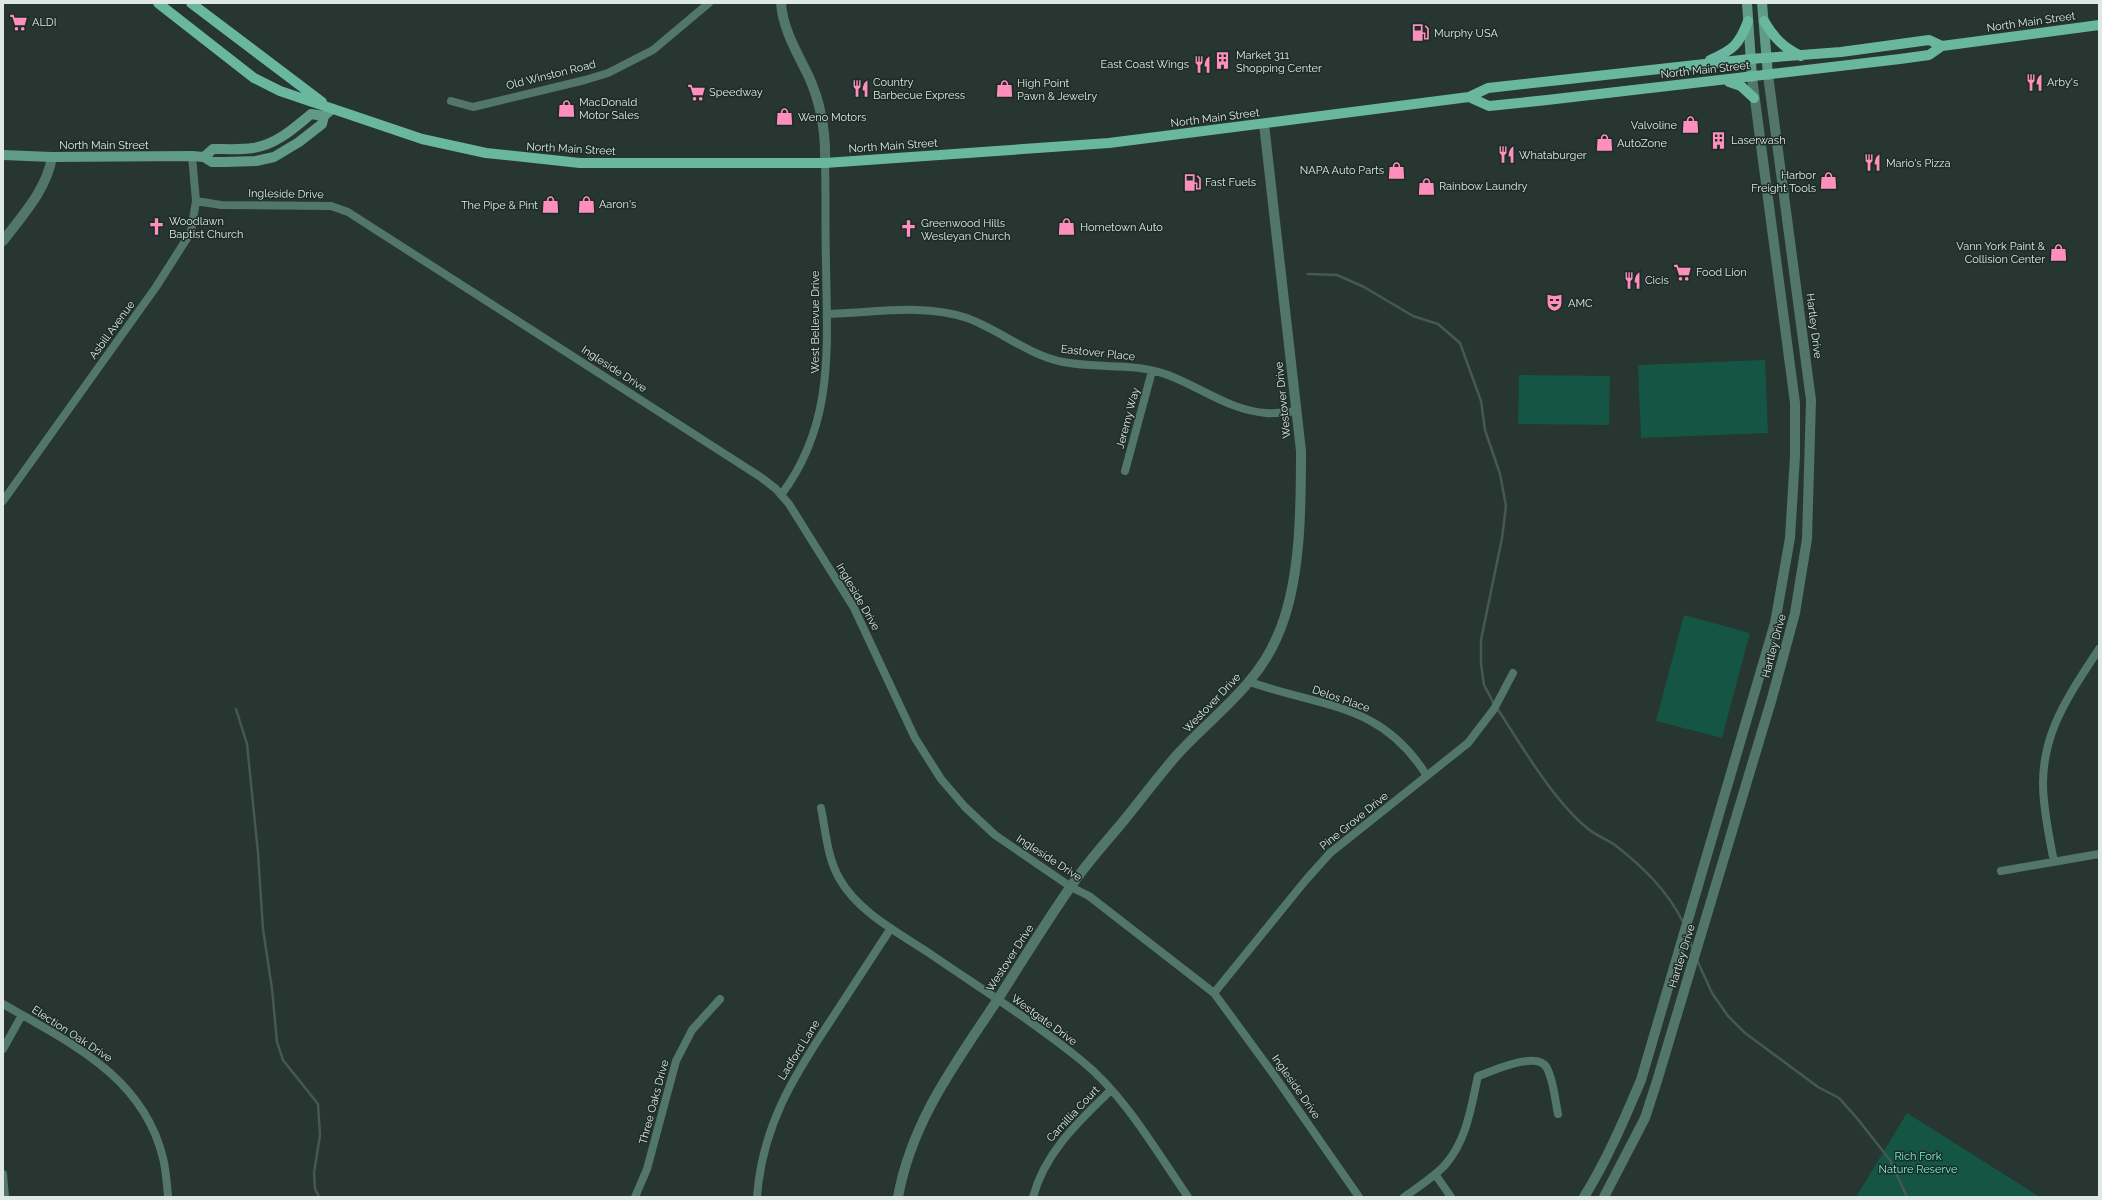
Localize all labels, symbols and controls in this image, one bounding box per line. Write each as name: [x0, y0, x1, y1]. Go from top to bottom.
street label: North Main Street: [1986, 9, 2076, 35]
supermarket icon: ALDI: [9, 12, 29, 32]
place label: ALDI: [32, 16, 56, 29]
fuel station icon: Murphy USA: [1411, 23, 1431, 43]
place label: Murphy USA: [1434, 27, 1498, 40]
place label: Market 311 Shopping Center: [1236, 49, 1322, 75]
building icon: Market 311 Shopping Center: [1213, 51, 1233, 71]
restaurant icon: East Coast Wings: [1192, 54, 1212, 74]
street label: Old Winston Road: [505, 58, 597, 92]
place label: East Coast Wings: [1101, 58, 1189, 71]
street label: North Main Street: [1660, 59, 1750, 81]
restaurant icon: Arby's: [2024, 72, 2044, 92]
place label: Country Barbecue Express: [873, 76, 965, 102]
place label: Arby's: [2047, 76, 2078, 89]
place label: High Point Pawn & Jewelry: [1017, 77, 1097, 103]
restaurant icon: Country Barbecue Express: [850, 78, 870, 98]
shop icon: High Point Pawn & Jewelry: [994, 79, 1014, 99]
supermarket icon: Speedway: [686, 82, 706, 102]
place label: Speedway: [709, 86, 763, 99]
place label: MacDonald Motor Sales: [579, 96, 639, 122]
shop icon: MacDonald Motor Sales: [556, 98, 576, 118]
street label: North Main Street: [1170, 106, 1260, 130]
shop icon: Weno Motors: [775, 107, 795, 127]
place label: Weno Motors: [798, 111, 866, 124]
shop icon: Valvoline: [1680, 115, 1700, 135]
place label: Valvoline: [1631, 119, 1678, 132]
building icon: Laserwash: [1708, 130, 1728, 150]
shop icon: AutoZone: [1594, 133, 1614, 153]
place label: Laserwash: [1731, 134, 1786, 147]
street label: North Main Street: [848, 136, 938, 156]
place label: AutoZone: [1617, 137, 1667, 150]
street label: North Main Street: [59, 139, 149, 152]
street label: North Main Street: [526, 140, 616, 158]
restaurant icon: Whataburger: [1496, 145, 1516, 165]
place label: Whataburger: [1519, 149, 1587, 162]
restaurant icon: Mario's Pizza: [1863, 153, 1883, 173]
place label: Mario's Pizza: [1886, 157, 1950, 170]
shop icon: NAPA Auto Parts: [1387, 160, 1407, 180]
place label: NAPA Auto Parts: [1300, 164, 1384, 177]
place label: Harbor Freight Tools: [1751, 169, 1816, 195]
shop icon: Harbor Freight Tools: [1819, 171, 1839, 191]
fuel station icon: Fast Fuels: [1182, 172, 1202, 192]
place label: Fast Fuels: [1205, 176, 1256, 189]
shop icon: Rainbow Laundry: [1416, 176, 1436, 196]
place label: Rainbow Laundry: [1439, 180, 1528, 193]
street label: Ingleside Drive: [248, 187, 324, 201]
shop icon: Aaron's: [576, 194, 596, 214]
shop icon: The Pipe & Pint: [541, 195, 561, 215]
place label: Aaron's: [599, 198, 636, 211]
place label: The Pipe & Pint: [461, 199, 538, 212]
place label: Woodlawn Baptist Church: [169, 215, 244, 241]
church icon: Woodlawn Baptist Church: [146, 217, 166, 237]
place label: Greenwood Hills Wesleyan Church: [921, 217, 1010, 243]
shop icon: Hometown Auto: [1057, 217, 1077, 237]
church icon: Greenwood Hills Wesleyan Church: [898, 219, 918, 239]
place label: Hometown Auto: [1080, 221, 1163, 234]
place label: Vann York Paint & Collision Center: [1956, 240, 2046, 266]
shop icon: Vann York Paint & Collision Center: [2048, 242, 2068, 262]
supermarket icon: Food Lion: [1673, 262, 1693, 282]
place label: Food Lion: [1696, 266, 1747, 279]
street label: West Bellevue Drive: [809, 270, 822, 374]
restaurant icon: Cicis: [1622, 270, 1642, 290]
place label: Cicis: [1645, 274, 1669, 287]
theatre icon: AMC: [1545, 293, 1565, 313]
street label: Hartley Drive: [1804, 293, 1825, 360]
place label: AMC: [1568, 297, 1593, 310]
street label: Asbill Avenue: [87, 298, 138, 362]
street label: Ingleside Drive: [579, 343, 650, 395]
street label: Eastover Place: [1060, 343, 1136, 363]
street label: Westover Drive: [1272, 360, 1294, 439]
street label: Jeremy Way: [1114, 386, 1142, 450]
street label: Ingleside Drive: [834, 561, 883, 633]
street label: Hartley Drive: [1759, 612, 1789, 679]
street label: Westover Drive: [1180, 670, 1244, 735]
street label: Delos Place: [1310, 683, 1372, 715]
street label: Pine Grove Drive: [1317, 789, 1391, 852]
street label: Ingleside Drive: [1014, 832, 1085, 884]
street label: Westover Drive: [984, 922, 1037, 994]
street label: Hartley Drive: [1666, 922, 1698, 989]
street label: Westgate Drive: [1009, 992, 1080, 1048]
street label: Election Oak Drive: [29, 1003, 115, 1065]
street label: Ladford Lane: [775, 1017, 823, 1082]
street label: Ingleside Drive: [1269, 1052, 1323, 1122]
street label: Three Oaks Drive: [636, 1058, 672, 1146]
street label: Camillia Court: [1044, 1083, 1102, 1145]
park label: Rich Fork Nature Reserve: [1879, 1150, 1958, 1176]

